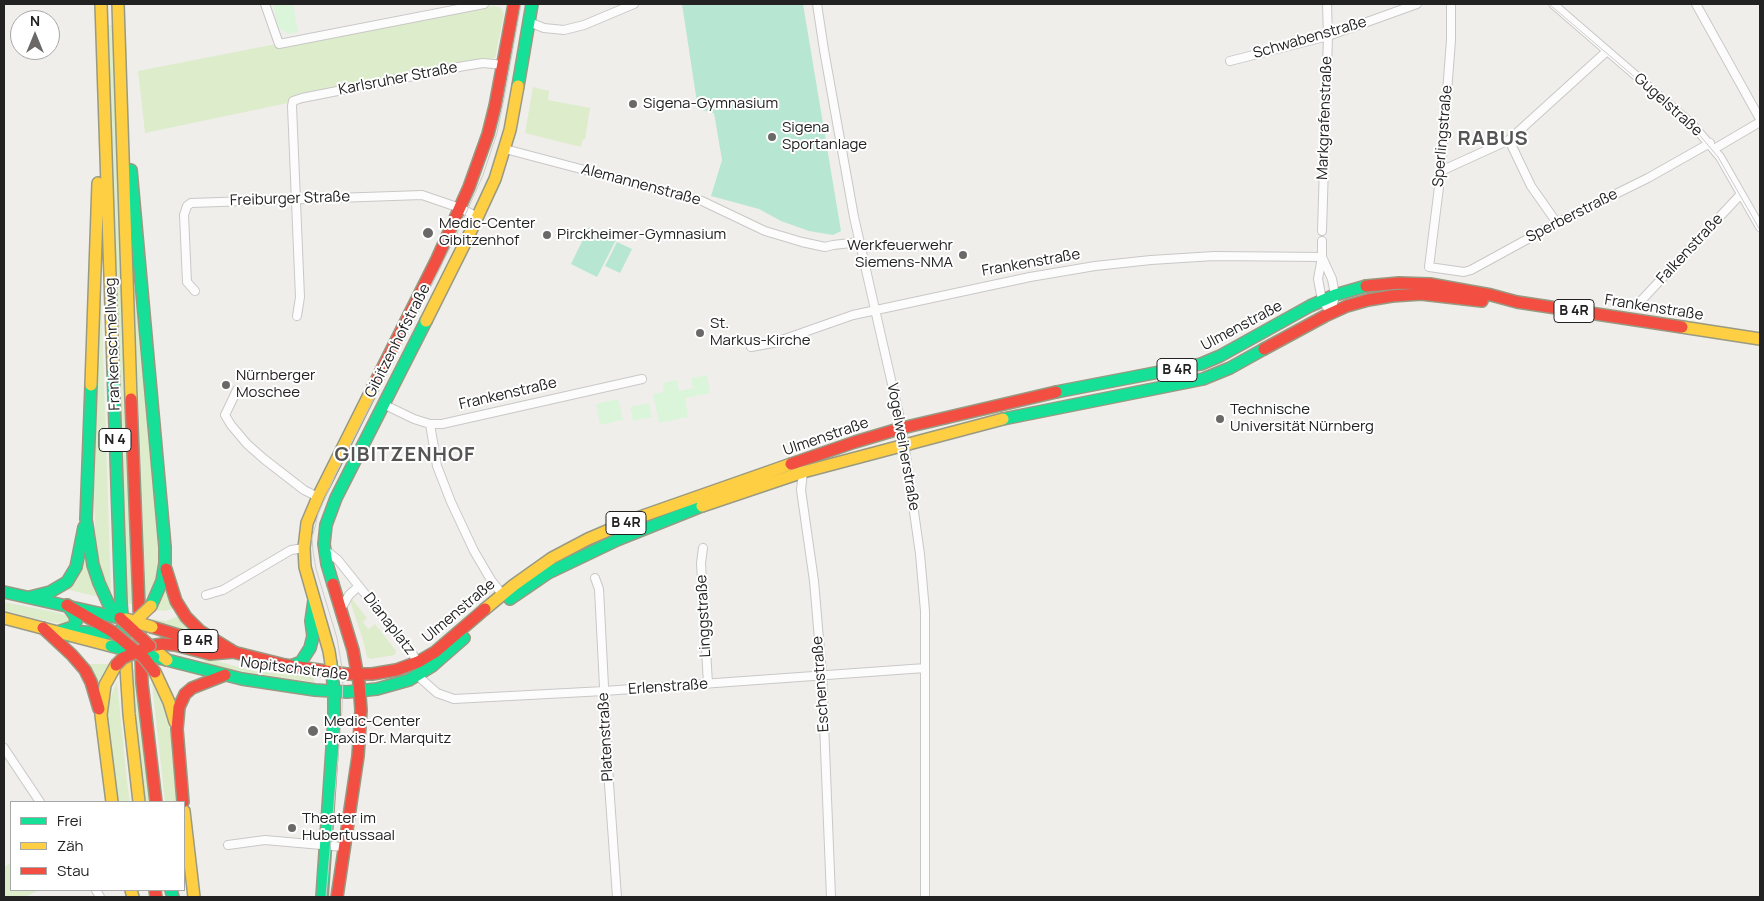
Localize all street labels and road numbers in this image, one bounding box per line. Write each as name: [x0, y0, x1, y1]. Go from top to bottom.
street label: Schwabenstraße: [1251, 13, 1369, 63]
street label: Markgrafenstraße: [1314, 56, 1336, 180]
street label: Karlsruher Straße: [337, 59, 459, 99]
street label: Gugelstraße: [1630, 70, 1706, 140]
street label: Sperlingstraße: [1430, 84, 1456, 188]
street label: Alemannenstraße: [579, 160, 703, 210]
street label: Sperberstraße: [1523, 185, 1621, 247]
street label: Freiburger Straße: [229, 188, 351, 210]
street label: Falkenstraße: [1653, 210, 1727, 288]
street label: Frankenstraße: [980, 245, 1082, 281]
street label: Frankenschnellweg: [102, 277, 124, 411]
street label: Gibitzenhofstraße: [362, 281, 434, 401]
street label: Frankenstraße: [1603, 291, 1705, 325]
street label: Ulmenstraße: [1198, 297, 1286, 355]
road number: B 4R: [1554, 300, 1594, 322]
road number: B 4R: [1157, 358, 1197, 382]
street label: Frankenstraße: [457, 374, 559, 414]
street label: Vogelweiherstraße: [883, 382, 923, 512]
street label: Ulmenstraße: [781, 414, 871, 460]
road number: N 4: [99, 428, 131, 452]
road number: B 4R: [606, 512, 646, 534]
street label: Linggstraße: [693, 574, 715, 658]
street label: Ulmenstraße: [419, 575, 499, 647]
street label: Dianaplatz: [359, 589, 419, 659]
road number: B 4R: [178, 630, 218, 652]
street label: Eschenstraße: [809, 635, 833, 733]
street label: Nopitschstraße: [239, 654, 349, 684]
street label: Erlenstraße: [627, 675, 709, 699]
street label: Platenstraße: [595, 692, 617, 782]

